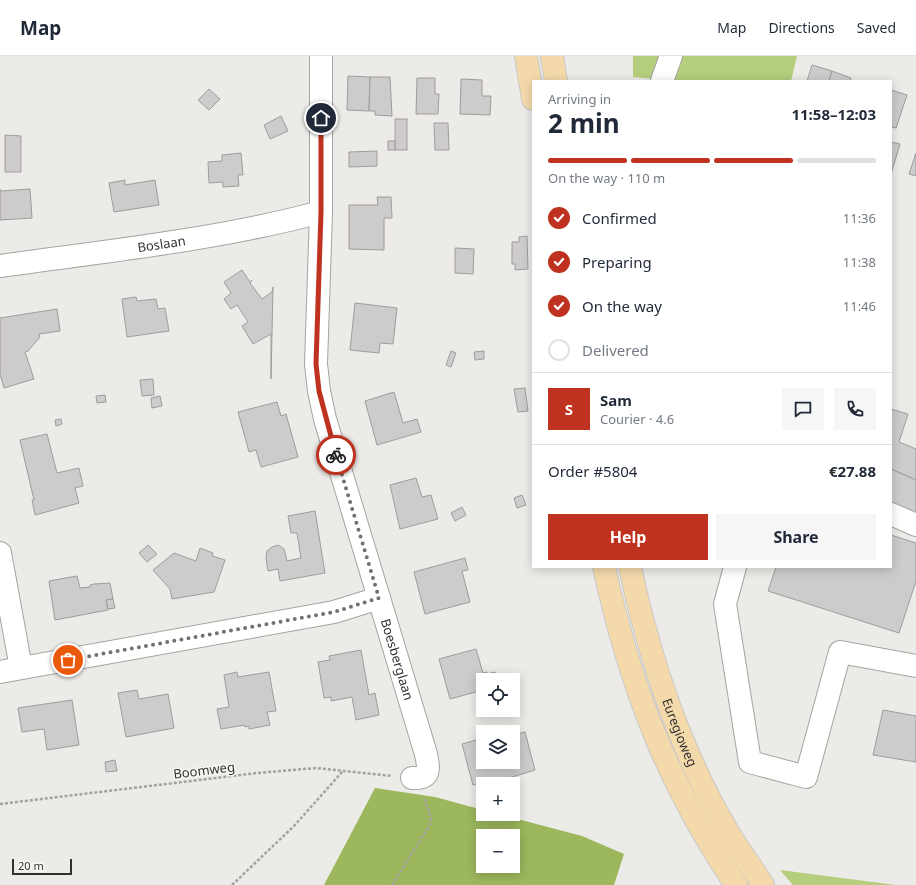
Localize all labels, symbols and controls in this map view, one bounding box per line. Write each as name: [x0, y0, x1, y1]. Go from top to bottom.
text: Map: [20, 15, 61, 41]
text: Map: [717, 18, 746, 37]
text: Directions: [768, 18, 835, 37]
text: Saved: [857, 18, 896, 37]
text: Arriving in: [548, 90, 611, 108]
pin: [304, 101, 338, 135]
text: 11:58–12:03: [791, 104, 876, 124]
text: 2 min: [548, 105, 620, 141]
icon: home: [310, 107, 332, 129]
text: On the way · 110 m: [548, 169, 665, 187]
icon: check: [548, 207, 570, 229]
text: Confirmed: [582, 208, 657, 228]
text: 11:36: [843, 209, 876, 227]
street label: Boslaan: [136, 231, 187, 256]
icon: check: [548, 251, 570, 273]
text: Preparing: [582, 252, 652, 272]
text: 11:38: [843, 253, 876, 271]
icon: check: [548, 295, 570, 317]
text: On the way: [582, 296, 662, 316]
text: 11:46: [843, 297, 876, 315]
text: Delivered: [582, 340, 649, 360]
button: chat: [782, 388, 824, 430]
button: phone: [834, 388, 876, 430]
text: Sam: [600, 390, 632, 410]
text: S: [565, 399, 573, 419]
text: Courier · 4.6: [600, 410, 674, 428]
courier: [316, 435, 356, 475]
icon: bike: [325, 444, 347, 466]
text: Order #5804: [548, 461, 637, 481]
text: €27.88: [829, 461, 876, 481]
button: Help: [548, 514, 708, 560]
button: Share: [716, 514, 876, 560]
street label: Boesberglaan: [377, 616, 418, 702]
pin: [51, 643, 85, 677]
icon: bag: [57, 649, 79, 671]
map controls: [476, 673, 520, 873]
button: locate: [476, 673, 520, 717]
street label: Euregioweg: [658, 696, 702, 769]
button: layers: [476, 725, 520, 769]
street label: Boomweg: [172, 757, 236, 783]
button: +: [476, 777, 520, 821]
button: −: [476, 829, 520, 873]
scale bar: [12, 857, 72, 876]
text: 20 m: [18, 858, 44, 873]

